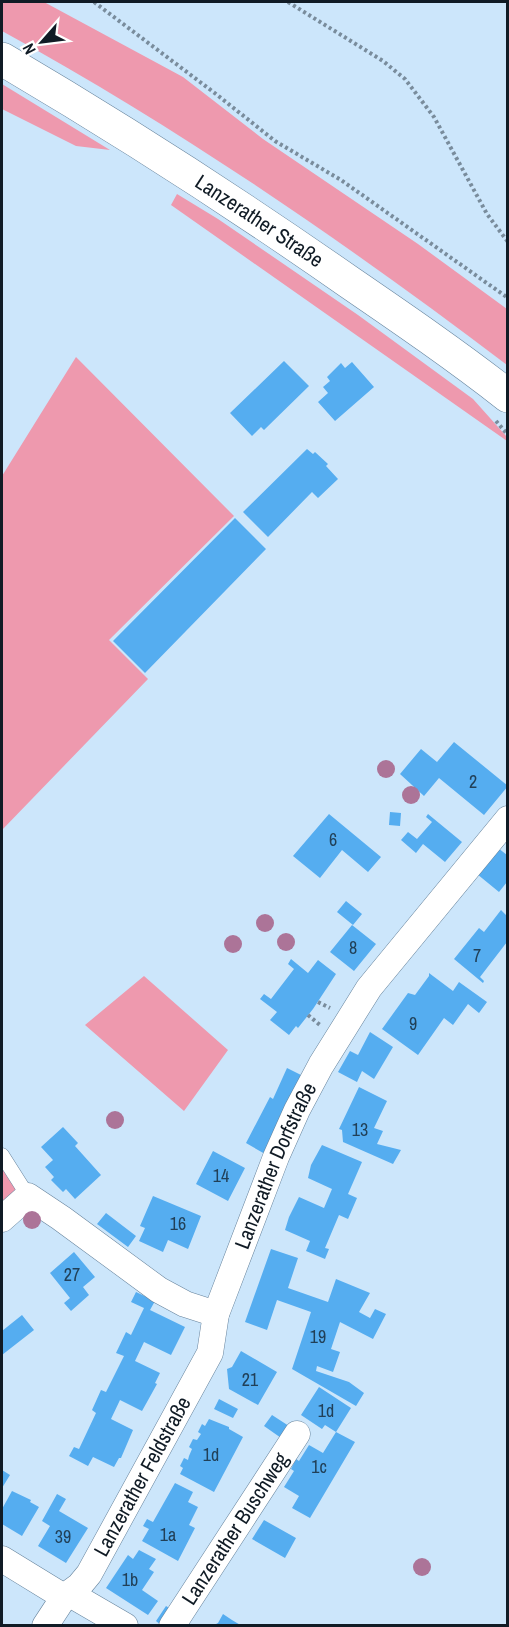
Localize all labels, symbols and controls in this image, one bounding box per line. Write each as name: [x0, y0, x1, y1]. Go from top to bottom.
north arrow: [12, 12, 72, 72]
text: N: [17, 40, 41, 58]
street label: Lanzerather Straße: [190, 167, 329, 274]
house number: 2: [469, 769, 477, 794]
house number: 6: [329, 827, 337, 852]
house number: 8: [349, 935, 357, 960]
house number: 7: [473, 943, 481, 968]
house number: 9: [409, 1011, 417, 1036]
street label: Lanzerather Dorfstraße: [227, 1077, 323, 1253]
house number: 13: [352, 1117, 368, 1142]
house number: 14: [213, 1163, 229, 1188]
house number: 16: [170, 1211, 186, 1236]
house number: 27: [64, 1262, 80, 1287]
house number: 19: [310, 1324, 326, 1349]
house number: 21: [242, 1367, 259, 1392]
street label: Lanzerather Feldstraße: [86, 1391, 197, 1561]
house number: 1d: [318, 1398, 334, 1423]
house number: 1d: [203, 1442, 219, 1467]
street label: Lanzerather Buschweg: [175, 1446, 295, 1610]
house number: 1c: [311, 1454, 327, 1479]
house number: 1a: [160, 1522, 176, 1547]
house number: 39: [55, 1524, 71, 1549]
house number: 1b: [122, 1567, 138, 1592]

